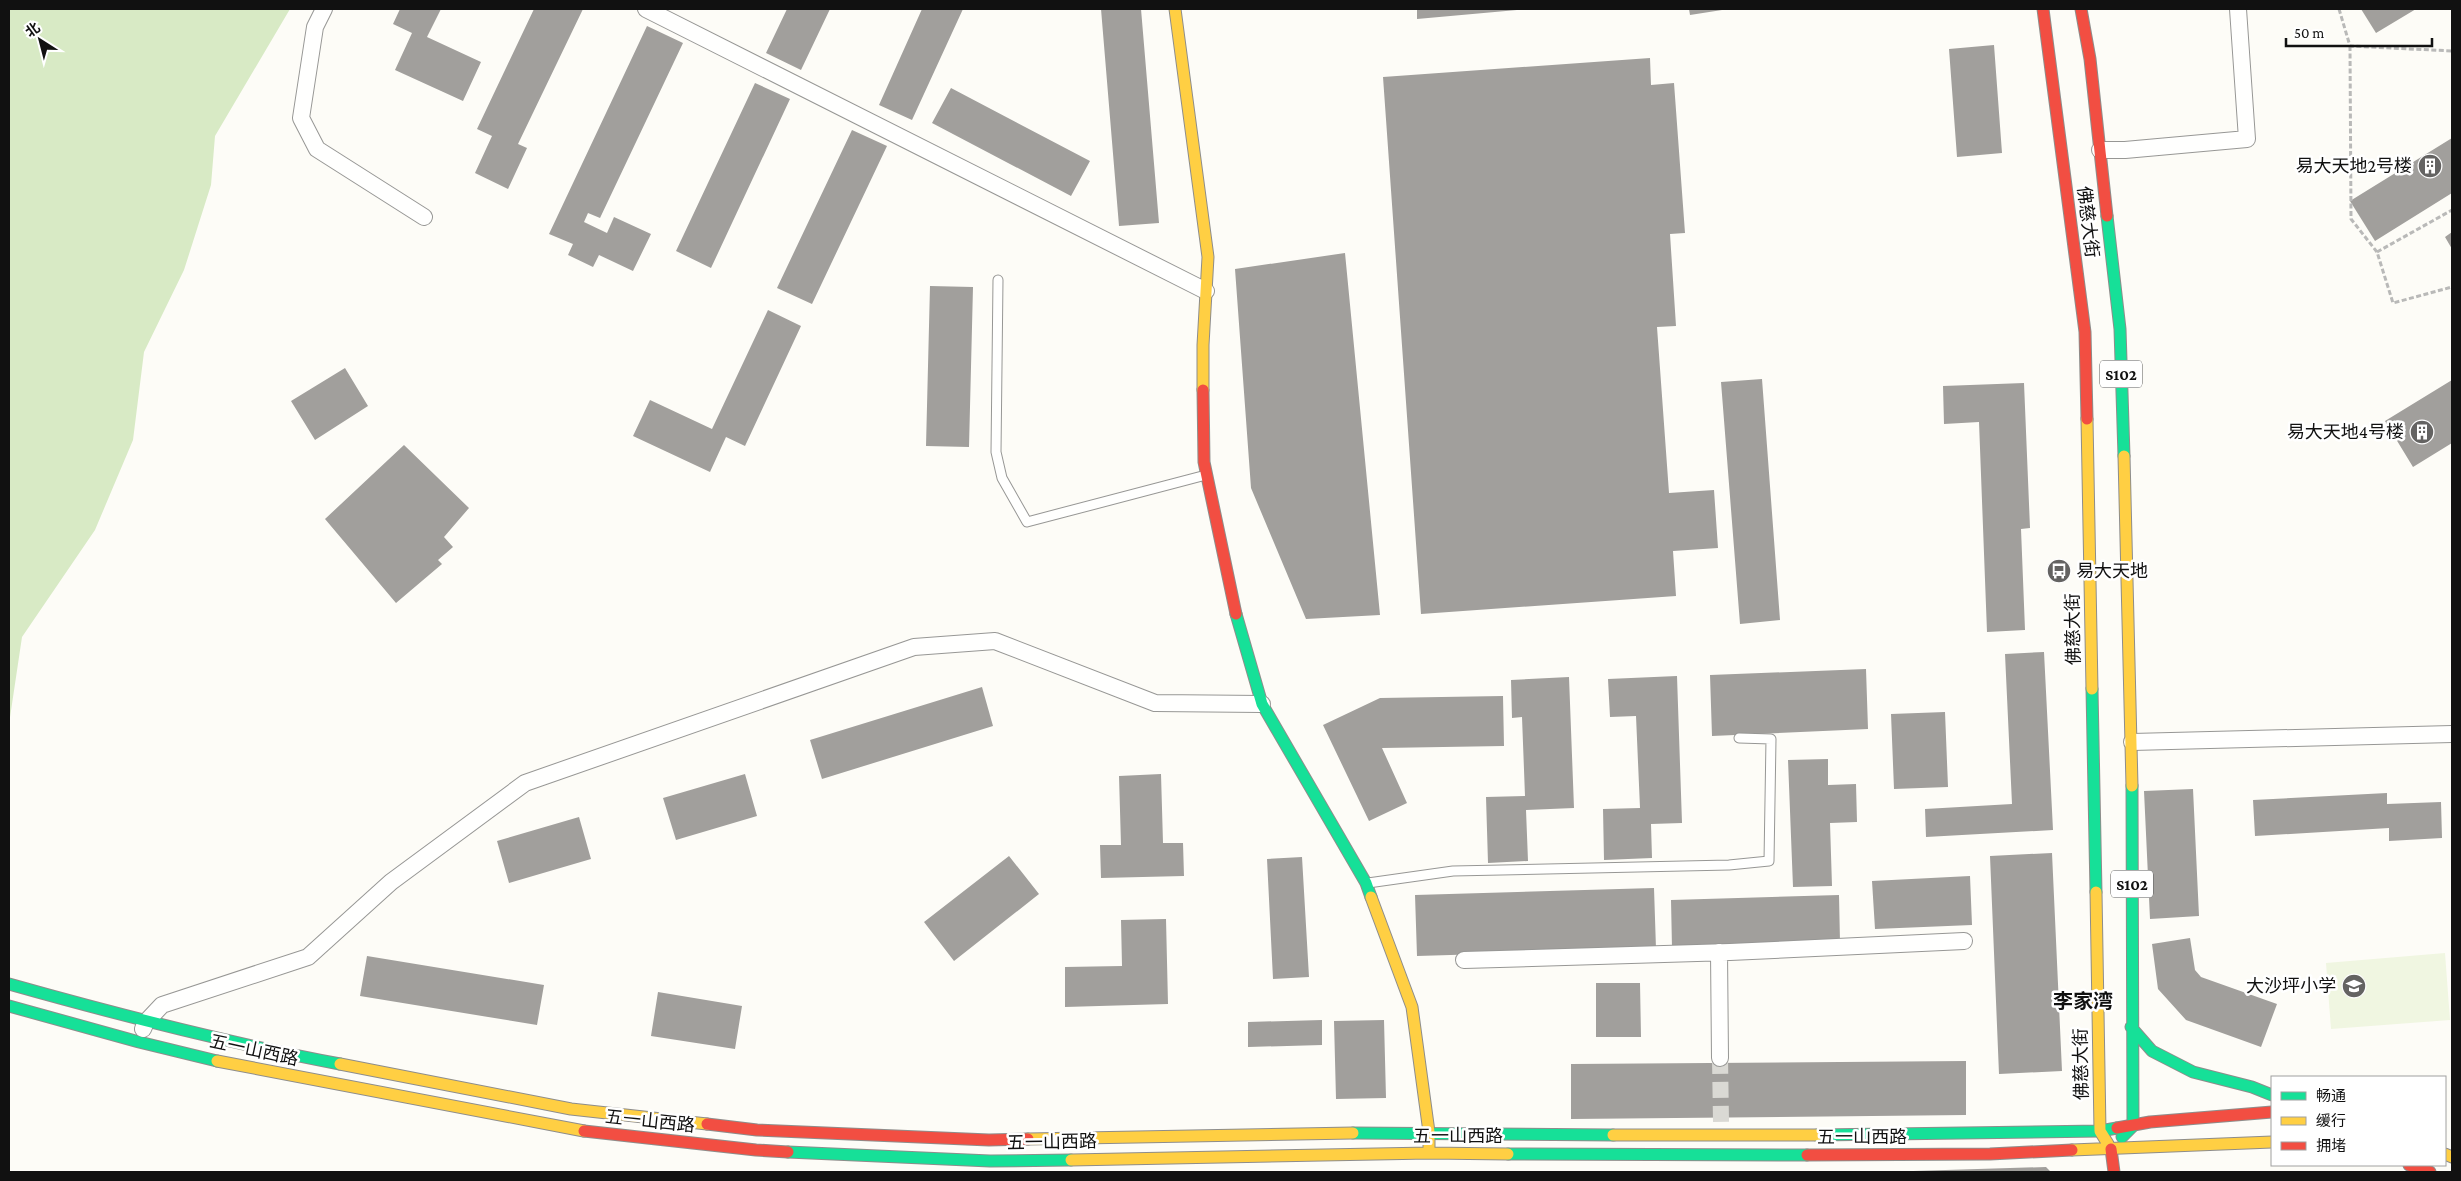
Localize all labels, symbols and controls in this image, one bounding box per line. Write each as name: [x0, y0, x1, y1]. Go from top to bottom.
north arrow: [15, 15, 65, 65]
scale bar: [2286, 15, 2432, 47]
text: 北: [22, 19, 43, 40]
text: 50 m: [2294, 25, 2324, 41]
building icon: 易大天地2号楼: [2417, 153, 2443, 179]
place label: 易大天地2号楼: [2295, 156, 2412, 176]
street label: 佛慈大街: [2074, 185, 2102, 259]
road number: S102: [2100, 360, 2142, 388]
building icon: 易大天地4号楼: [2409, 419, 2435, 445]
place label: 易大天地4号楼: [2287, 422, 2404, 442]
bus stop icon: 易大天地: [2046, 558, 2072, 584]
place label: 易大天地: [2076, 561, 2148, 581]
street label: 佛慈大街: [2062, 593, 2084, 665]
road number: S102: [2111, 871, 2153, 898]
school or university icon: 大沙坪小学: [2341, 973, 2367, 999]
place label: 大沙坪小学: [2246, 976, 2336, 996]
district label: 李家湾: [2053, 990, 2113, 1012]
street label: 佛慈大街: [2070, 1028, 2092, 1100]
street label: 五一山西路: [208, 1031, 300, 1069]
legend: [2271, 1076, 2446, 1166]
text: 畅通: [2316, 1088, 2346, 1104]
street label: 五一山西路: [604, 1106, 696, 1136]
text: 缓行: [2316, 1113, 2346, 1129]
street label: 五一山西路: [1413, 1126, 1503, 1146]
street label: 五一山西路: [1817, 1127, 1907, 1147]
street label: 五一山西路: [1007, 1131, 1097, 1153]
text: 拥堵: [2316, 1138, 2346, 1154]

